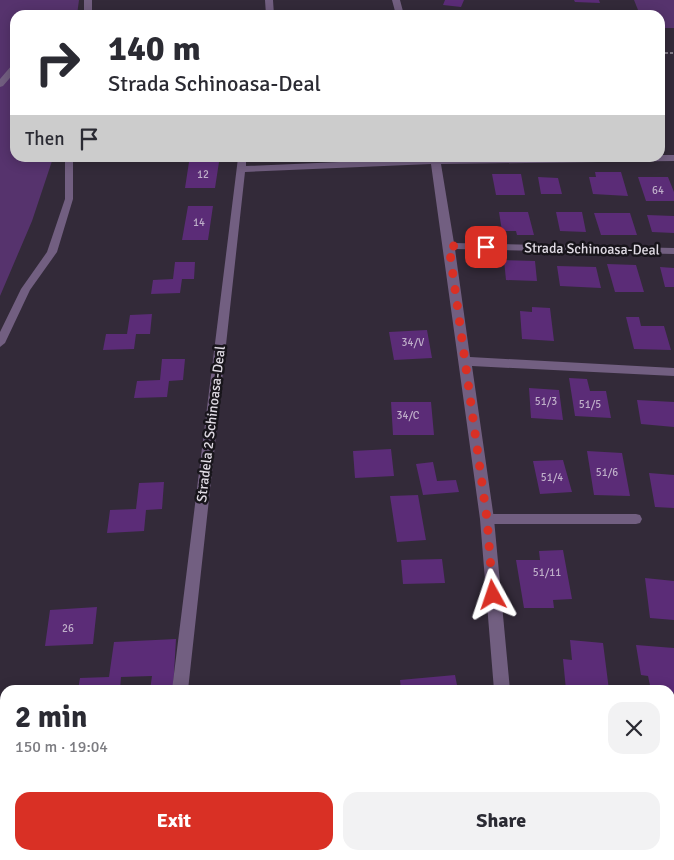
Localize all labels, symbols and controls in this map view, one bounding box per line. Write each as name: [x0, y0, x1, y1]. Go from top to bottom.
text: 140 m: [108, 27, 201, 70]
icon: right: [25, 30, 90, 95]
text: Strada Schinoasa-Deal: [108, 70, 321, 97]
icon: arrive: [75, 125, 103, 153]
text: Then: [25, 127, 65, 151]
house number: 12: [197, 168, 209, 181]
house number: 64: [652, 184, 664, 197]
house number: 14: [193, 216, 205, 229]
pin: [465, 226, 507, 268]
icon: arrive: [472, 233, 500, 261]
street label: Strada Schinoasa-Deal: [524, 239, 660, 259]
house number: 34/V: [402, 336, 425, 349]
street label: Stradela 2 Schinoasa-Deal: [193, 345, 229, 503]
house number: 51/3: [535, 395, 557, 408]
house number: 51/5: [579, 398, 601, 411]
house number: 34/C: [397, 409, 420, 422]
house number: 51/6: [596, 466, 618, 479]
house number: 51/4: [541, 471, 563, 484]
house number: 51/11: [533, 566, 561, 579]
position arrow: [466, 568, 518, 620]
house number: 26: [62, 622, 74, 635]
text: 2 min: [15, 699, 87, 736]
button: close: [608, 702, 660, 754]
text: 150 m · 19:04: [15, 737, 108, 757]
button: Exit: [15, 792, 333, 850]
button: Share: [343, 792, 660, 850]

